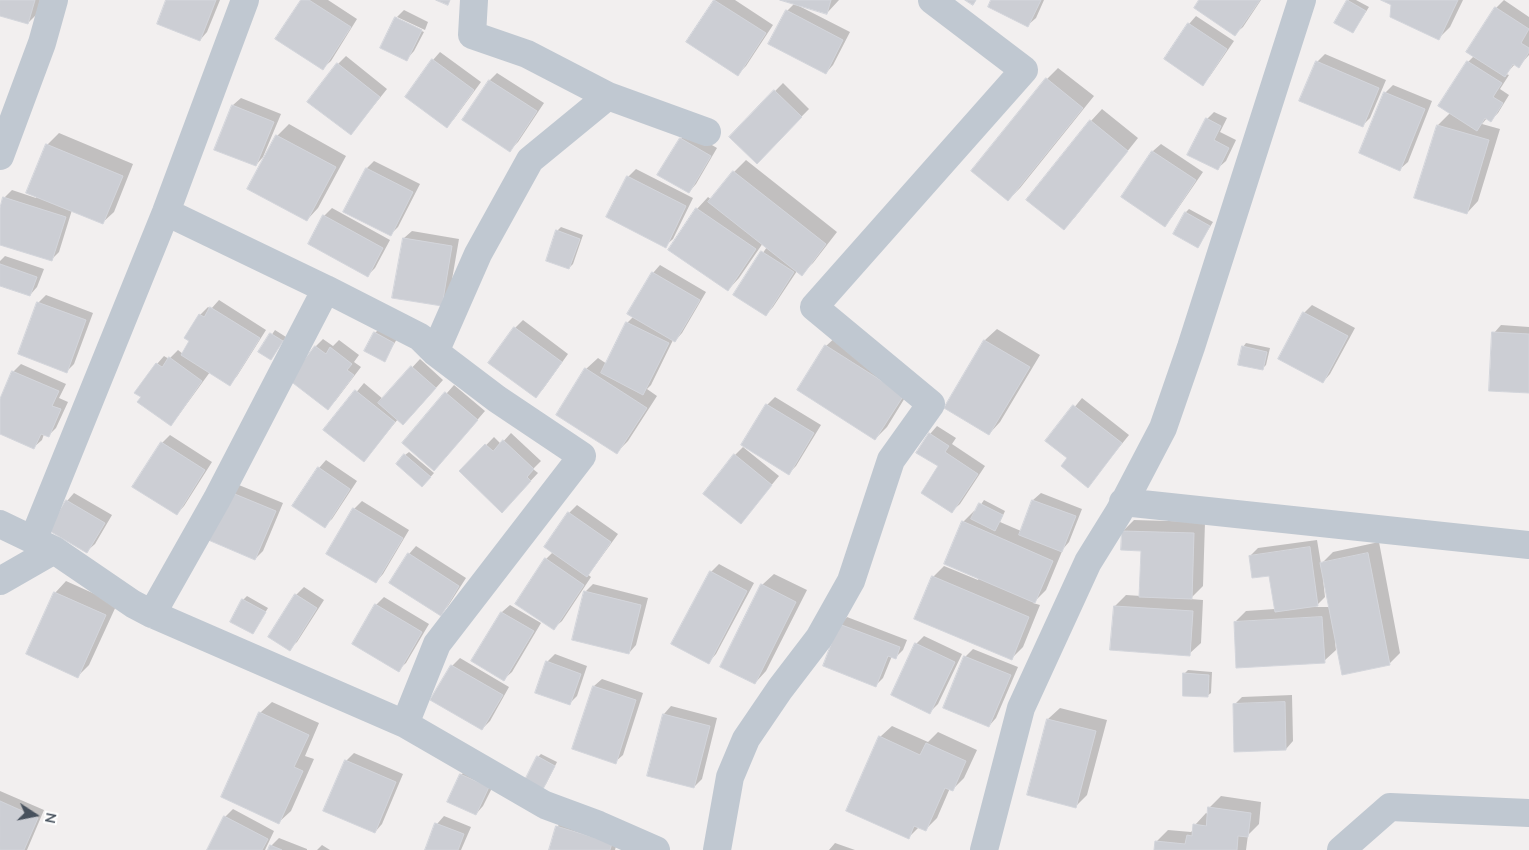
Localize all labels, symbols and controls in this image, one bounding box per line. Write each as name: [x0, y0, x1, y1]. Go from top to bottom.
north arrow: [10, 790, 60, 840]
text: N: [40, 811, 61, 825]

